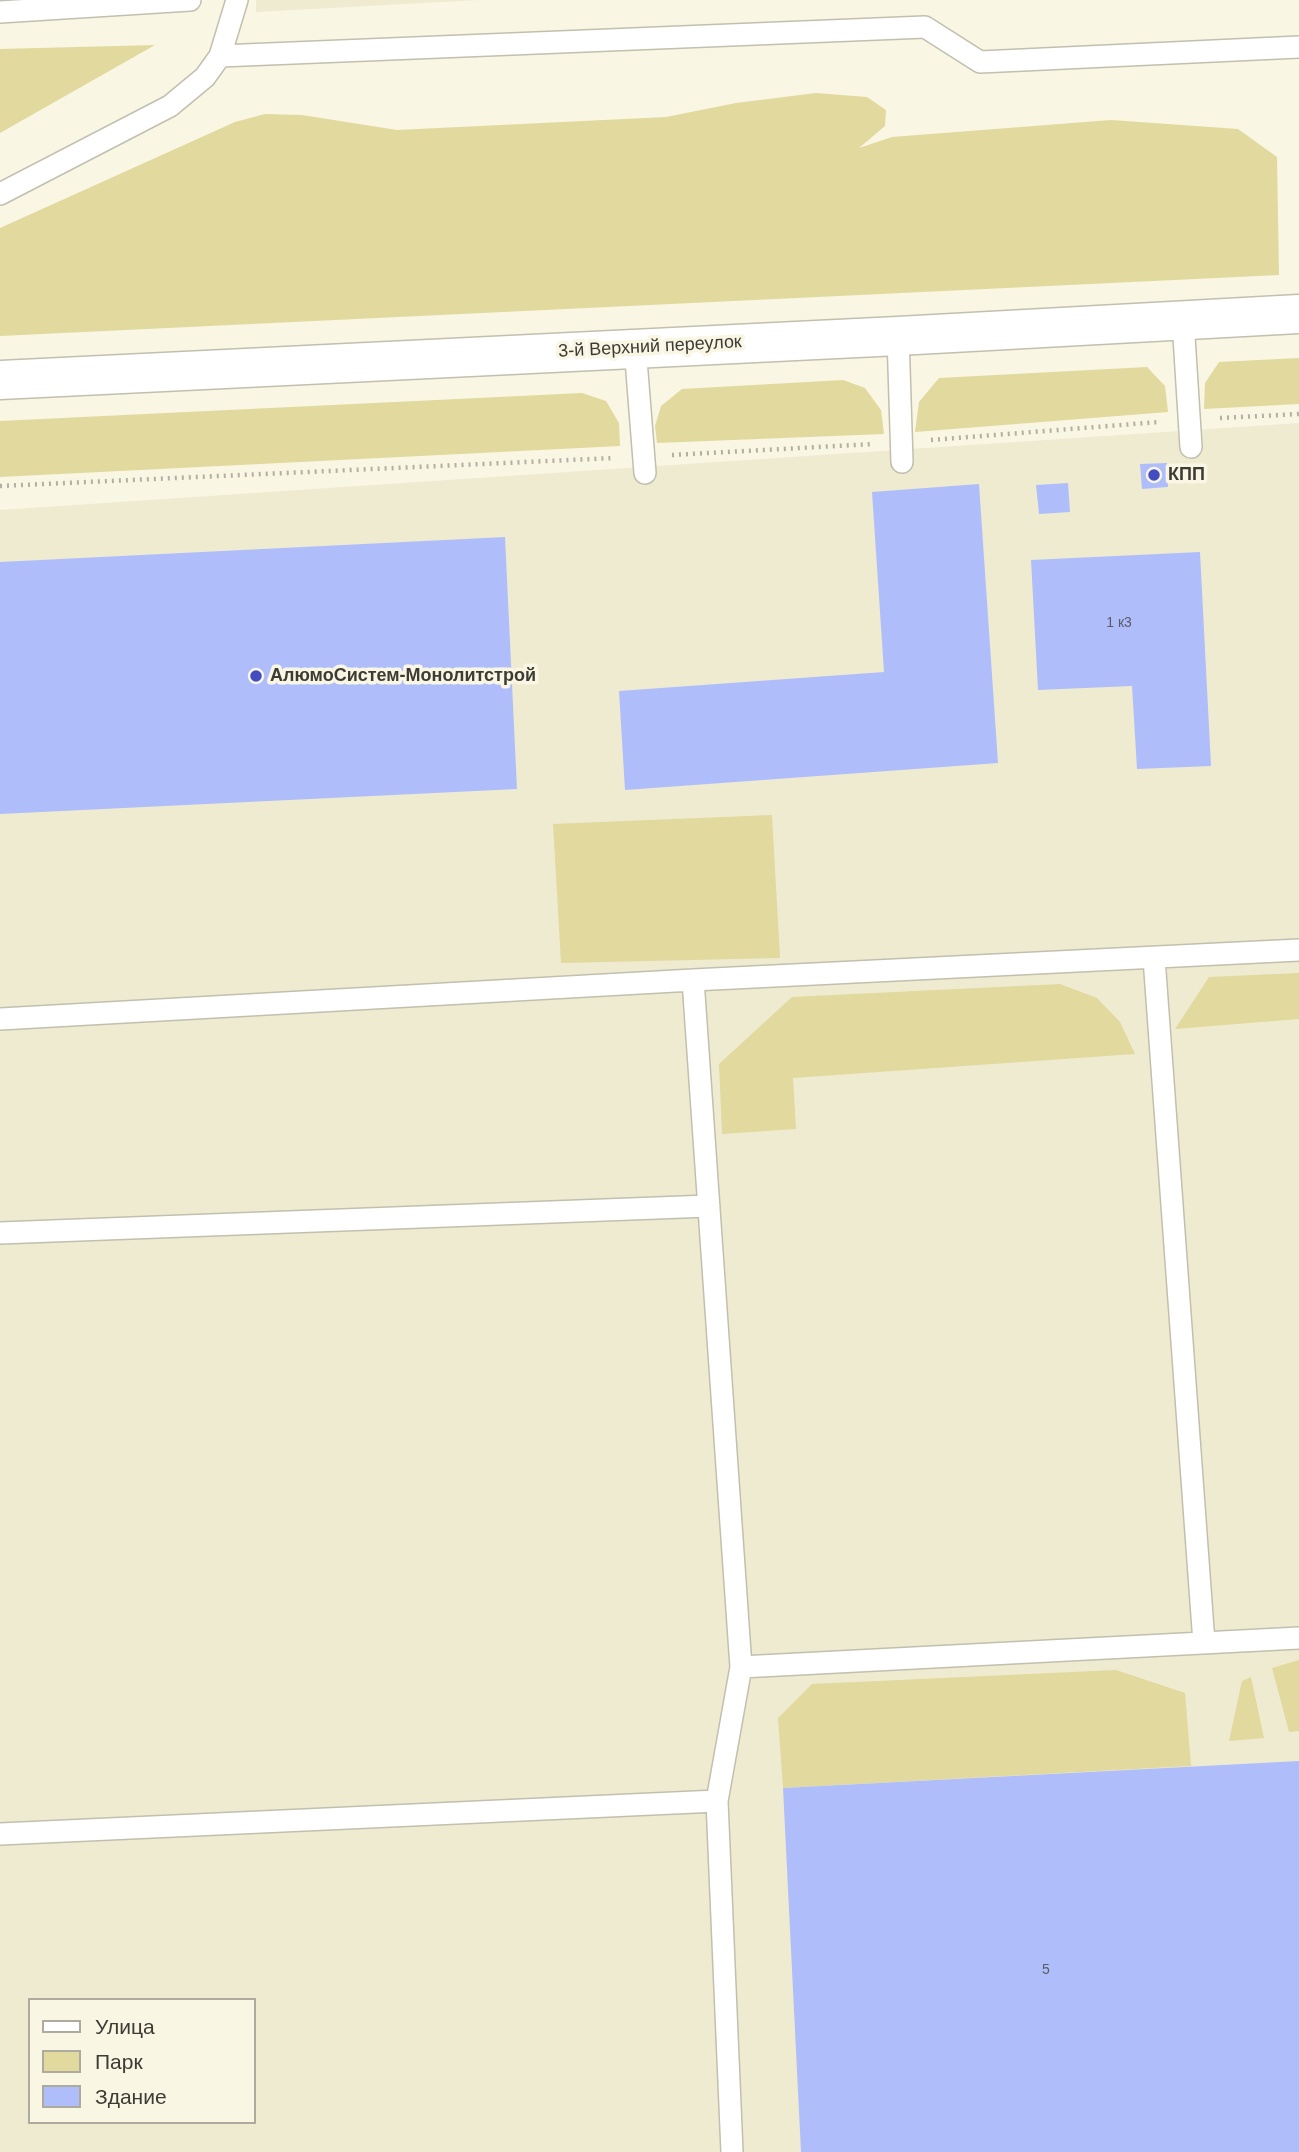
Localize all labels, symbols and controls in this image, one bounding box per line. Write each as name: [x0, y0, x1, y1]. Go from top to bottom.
street label: 3-й Верхний переулок: [558, 331, 742, 363]
place label: КПП: [1168, 464, 1205, 486]
marker: КПП: [1146, 467, 1162, 483]
house number: 1 к3: [1106, 615, 1132, 631]
place label: АлюмоСистем-Монолитстрой: [270, 665, 536, 687]
marker: АлюмоСистем-Монолитстрой: [248, 668, 264, 684]
house number: 5: [1042, 1962, 1050, 1978]
legend: [28, 1998, 256, 2124]
text: Улица: [95, 2015, 155, 2038]
text: Парк: [95, 2050, 143, 2073]
text: Здание: [95, 2085, 167, 2108]

